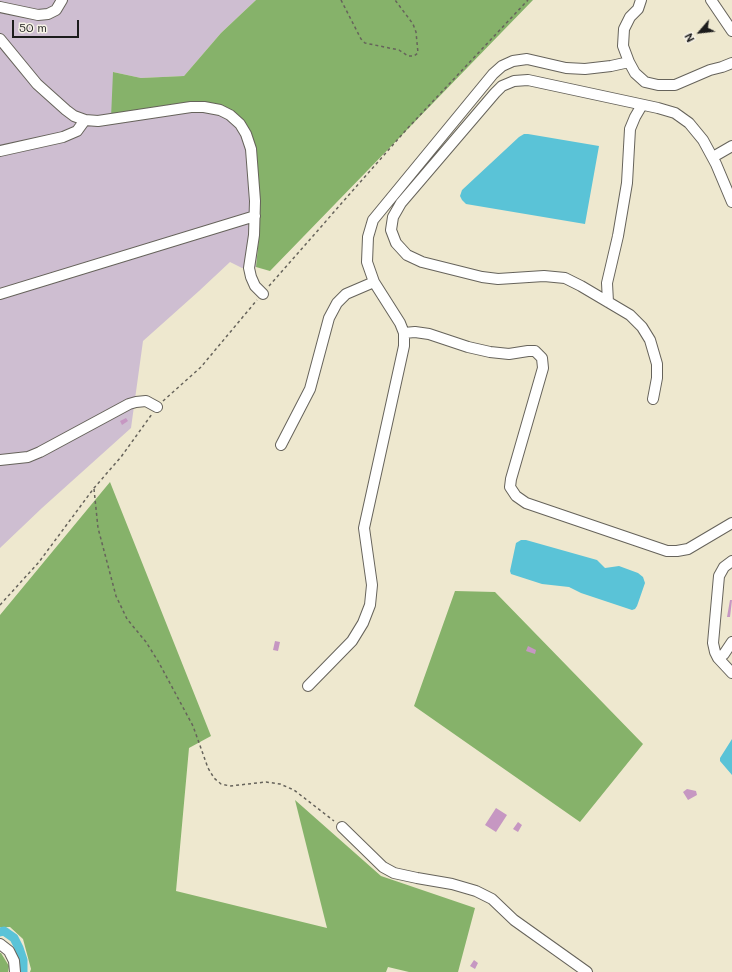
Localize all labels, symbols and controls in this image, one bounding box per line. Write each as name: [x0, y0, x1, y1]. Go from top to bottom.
scale bar: [14, 12, 81, 38]
north arrow: [680, 12, 720, 52]
text: 50 m: [19, 19, 47, 35]
text: N: [680, 31, 698, 45]

